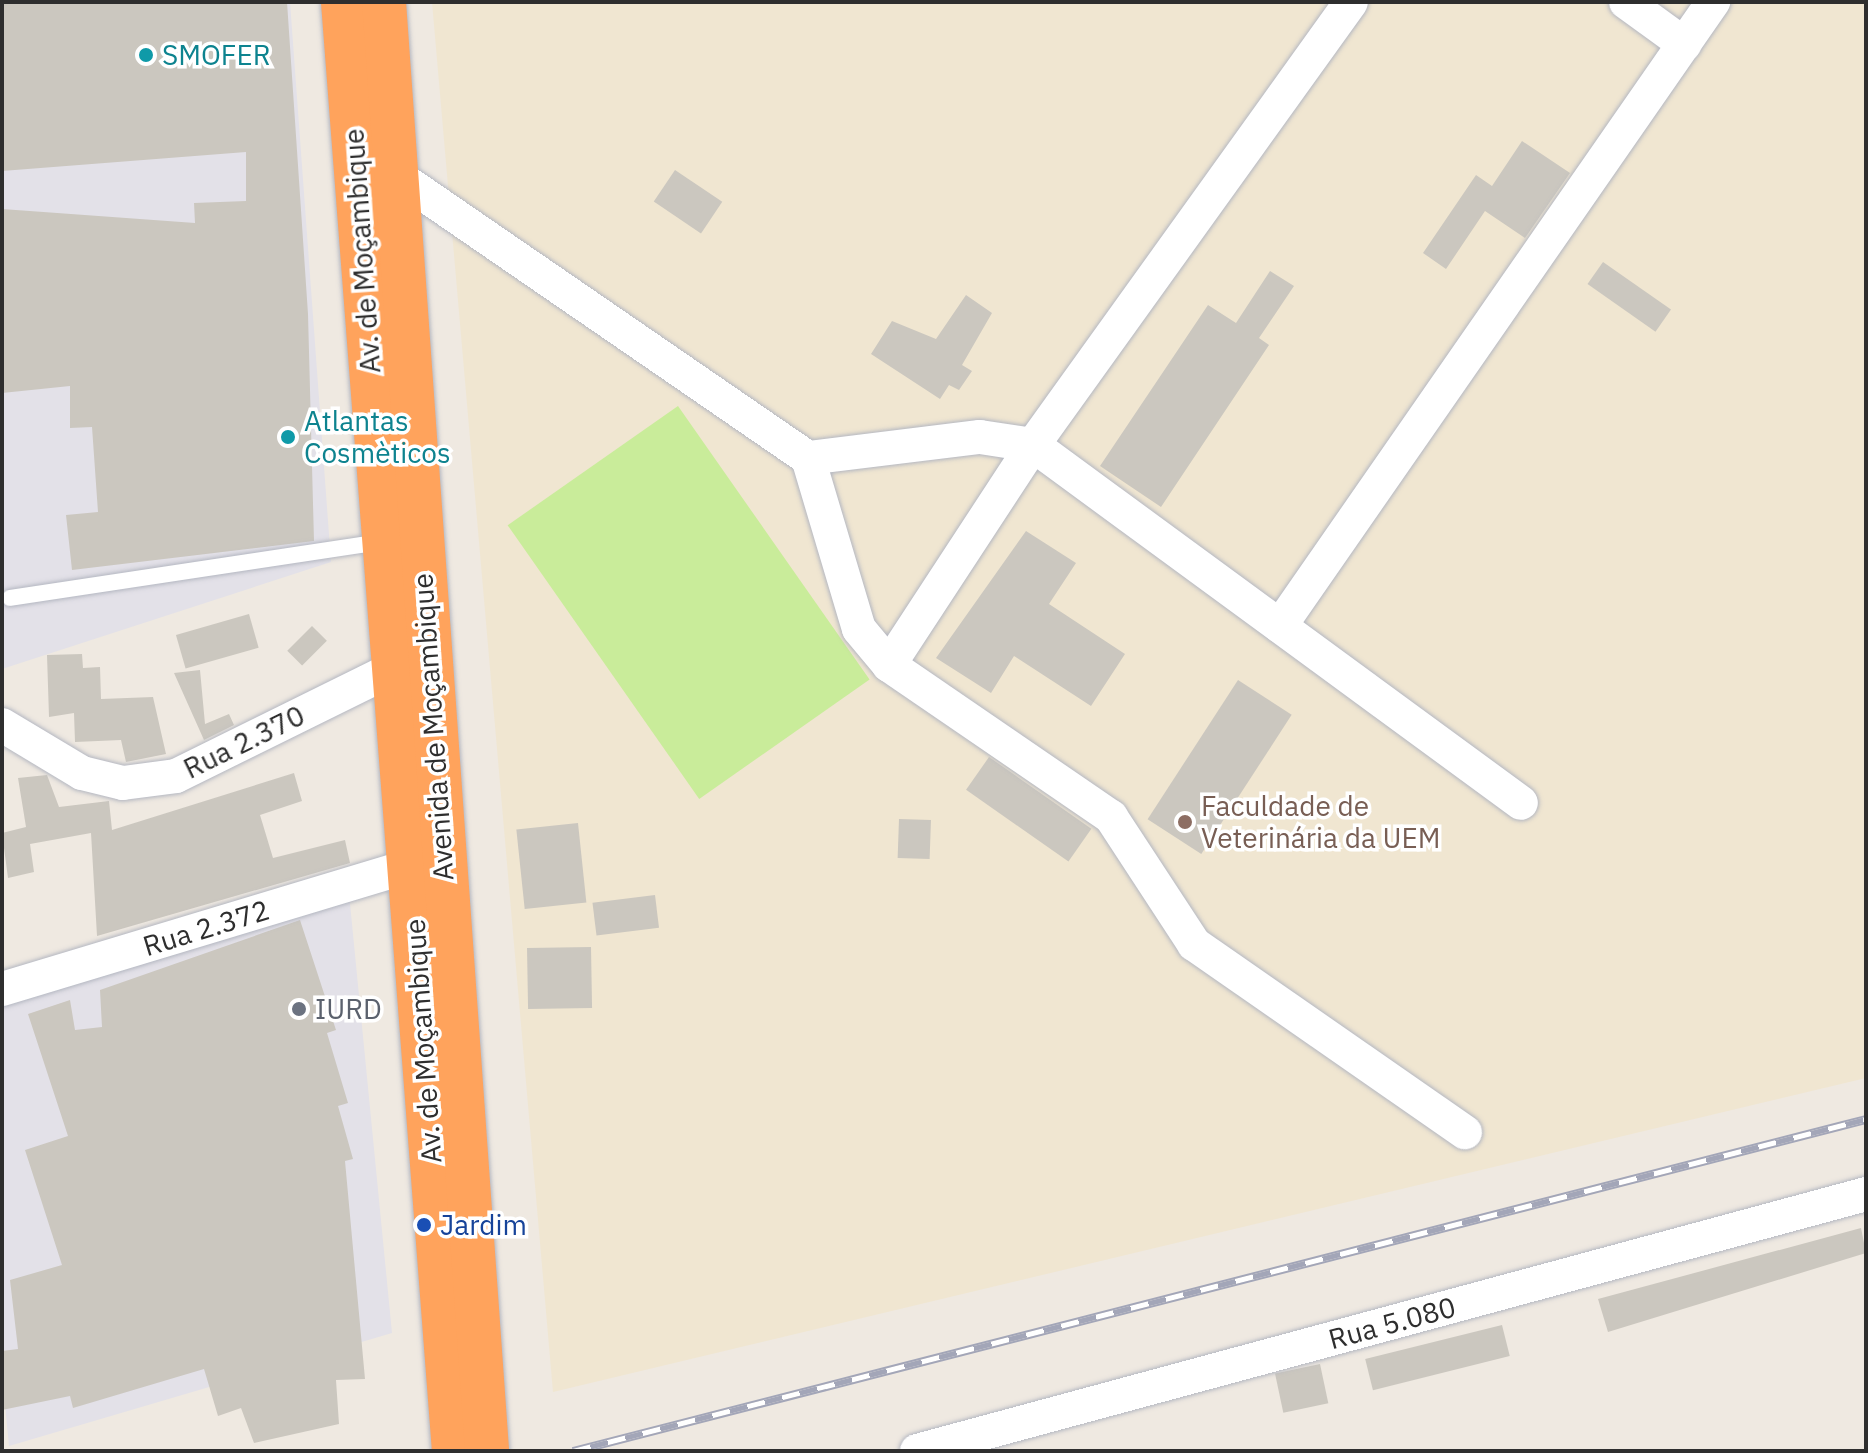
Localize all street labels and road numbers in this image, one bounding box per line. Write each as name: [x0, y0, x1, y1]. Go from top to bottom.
street label: Av. de Moçambique: [337, 128, 387, 374]
street label: Avenida de Moçambique: [406, 572, 460, 882]
street label: Rua 2.370: [178, 698, 310, 786]
street label: Rua 2.372: [139, 893, 273, 963]
street label: Av. de Moçambique: [398, 918, 448, 1164]
street label: Rua 5.080: [1325, 1290, 1459, 1356]

